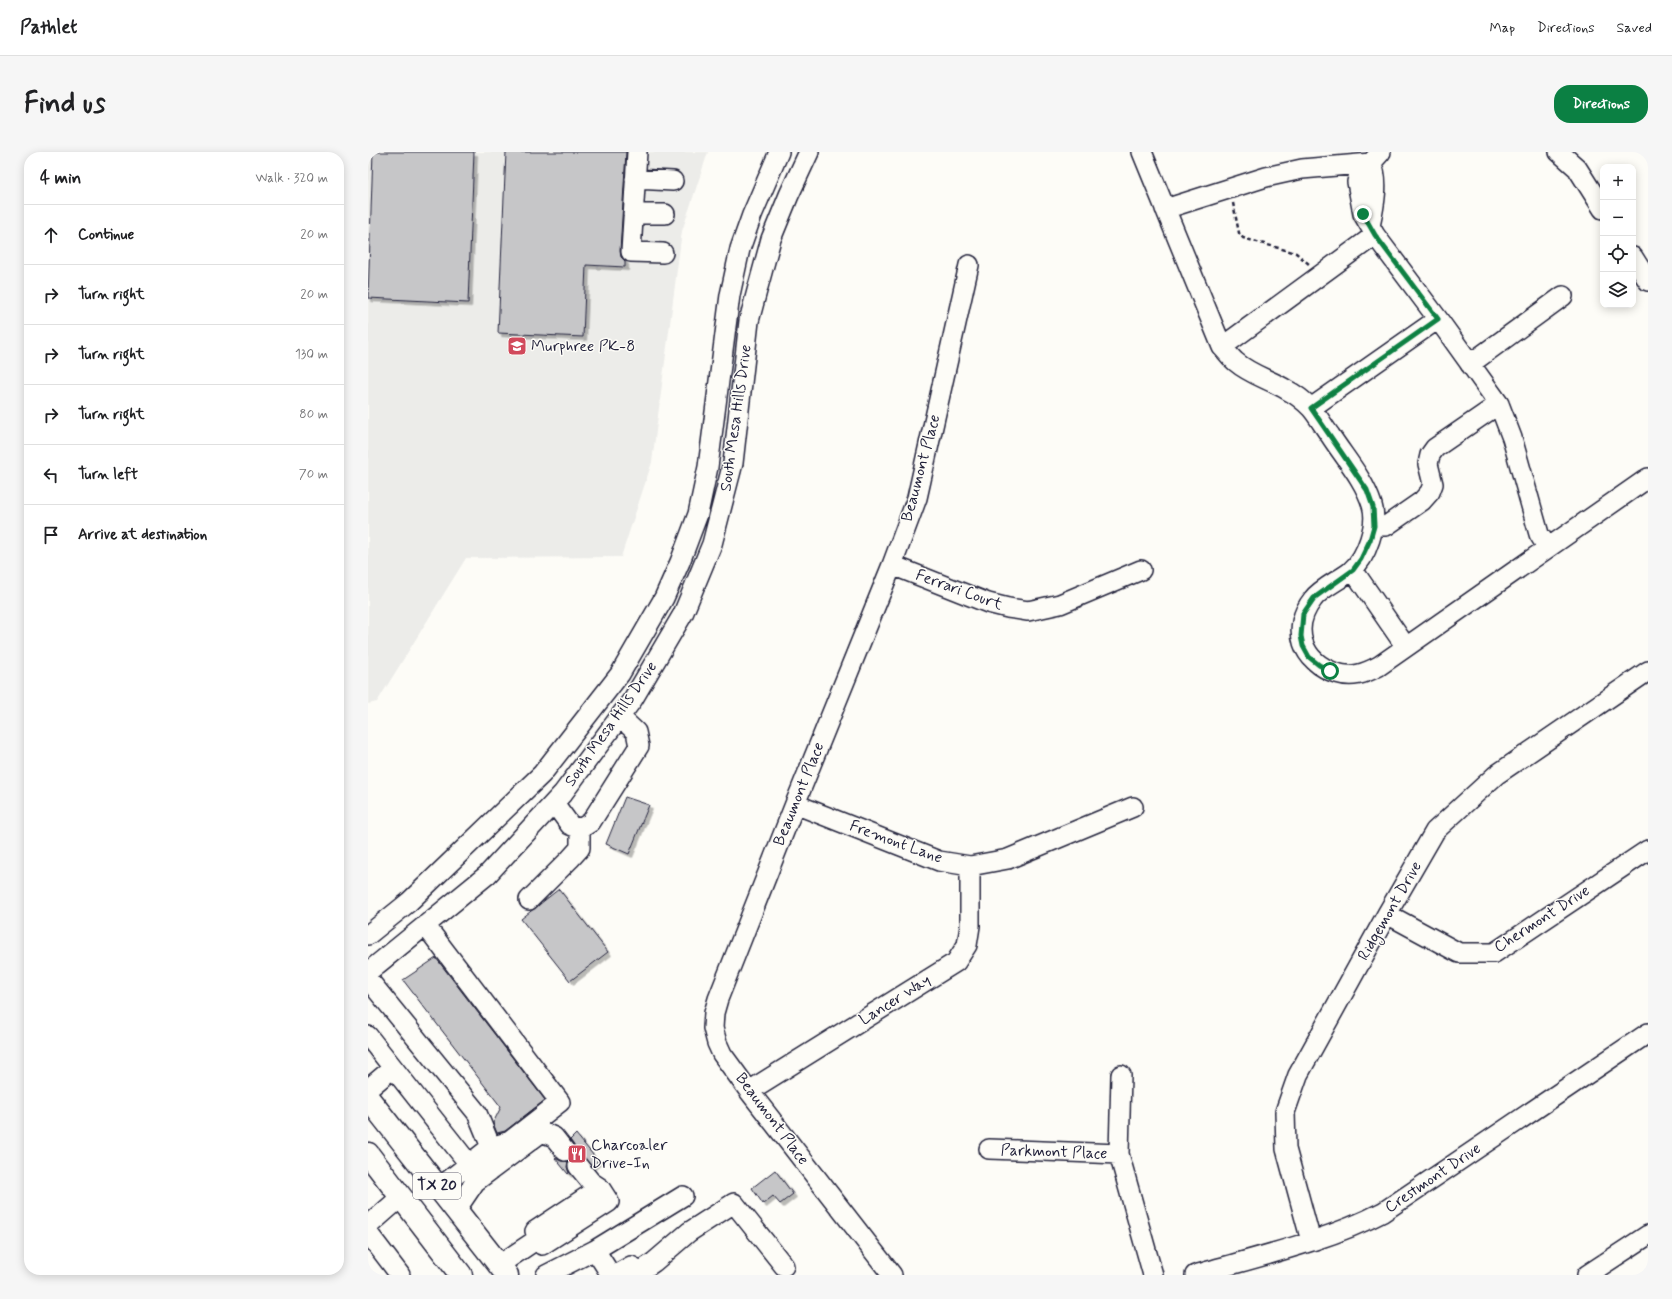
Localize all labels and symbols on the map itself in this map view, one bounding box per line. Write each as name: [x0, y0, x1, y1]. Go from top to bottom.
route end: [1354, 205, 1372, 223]
school or university icon: Murphree PK-8: [506, 335, 528, 357]
place label: Murphree PK-8: [531, 336, 635, 357]
street label: South Mesa Hills Drive: [715, 343, 757, 493]
street label: Beaumont Place: [897, 412, 945, 524]
street label: Ferrari Court: [913, 565, 1006, 616]
street label: South Mesa Hills Drive: [560, 657, 662, 791]
route start: [1321, 662, 1339, 680]
street label: Beaumont Place: [769, 739, 829, 849]
street label: Fremont Lane: [847, 815, 945, 869]
street label: Ridgemont Drive: [1353, 858, 1428, 965]
street label: Chermont Drive: [1490, 880, 1594, 958]
street label: Lancer Way: [855, 970, 935, 1030]
street label: Beaumont Place: [730, 1069, 814, 1169]
place label: Charcoaler Drive-In: [591, 1135, 668, 1174]
street label: Crestmont Drive: [1381, 1138, 1485, 1218]
street label: Parkmont Place: [1000, 1140, 1108, 1164]
restaurant icon: Charcoaler Drive-In: [566, 1143, 588, 1165]
road number: TX 20: [413, 1173, 461, 1199]

